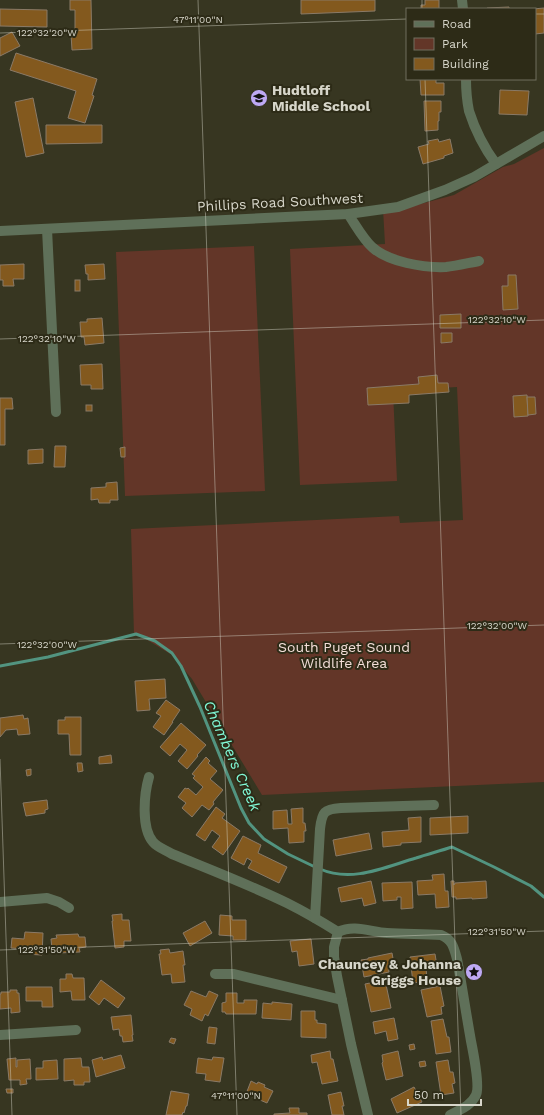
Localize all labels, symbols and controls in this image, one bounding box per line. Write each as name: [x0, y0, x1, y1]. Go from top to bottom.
legend: [406, 8, 536, 80]
text: 47°11'00"N: [173, 14, 223, 25]
text: Road: [442, 17, 471, 31]
text: 122°32'20"W: [17, 27, 77, 38]
text: Park: [442, 37, 468, 51]
text: Building: [442, 57, 489, 71]
place label: Hudtloff Middle School: [272, 82, 370, 114]
school or university icon: Hudtloff Middle School: [249, 88, 269, 108]
street label: Phillips Road Southwest: [197, 190, 364, 214]
text: 122°32'10"W: [468, 314, 526, 325]
text: 122°32'10"W: [18, 333, 76, 344]
text: 122°32'00"W: [467, 620, 528, 631]
text: 122°32'00"W: [17, 639, 78, 650]
park label: South Puget Sound Wildlife Area: [278, 639, 410, 671]
water label: Chambers Creek: [200, 698, 265, 815]
text: 122°31'50"W: [468, 926, 526, 937]
text: 122°31'50"W: [18, 944, 76, 955]
place label: Chauncey & Johanna Griggs House: [318, 956, 462, 988]
place icon: Chauncey & Johanna Griggs House: [464, 962, 484, 982]
scale bar: [408, 1081, 481, 1107]
text: 50 m: [414, 1088, 444, 1102]
text: 47°11'00"N: [211, 1090, 261, 1101]

